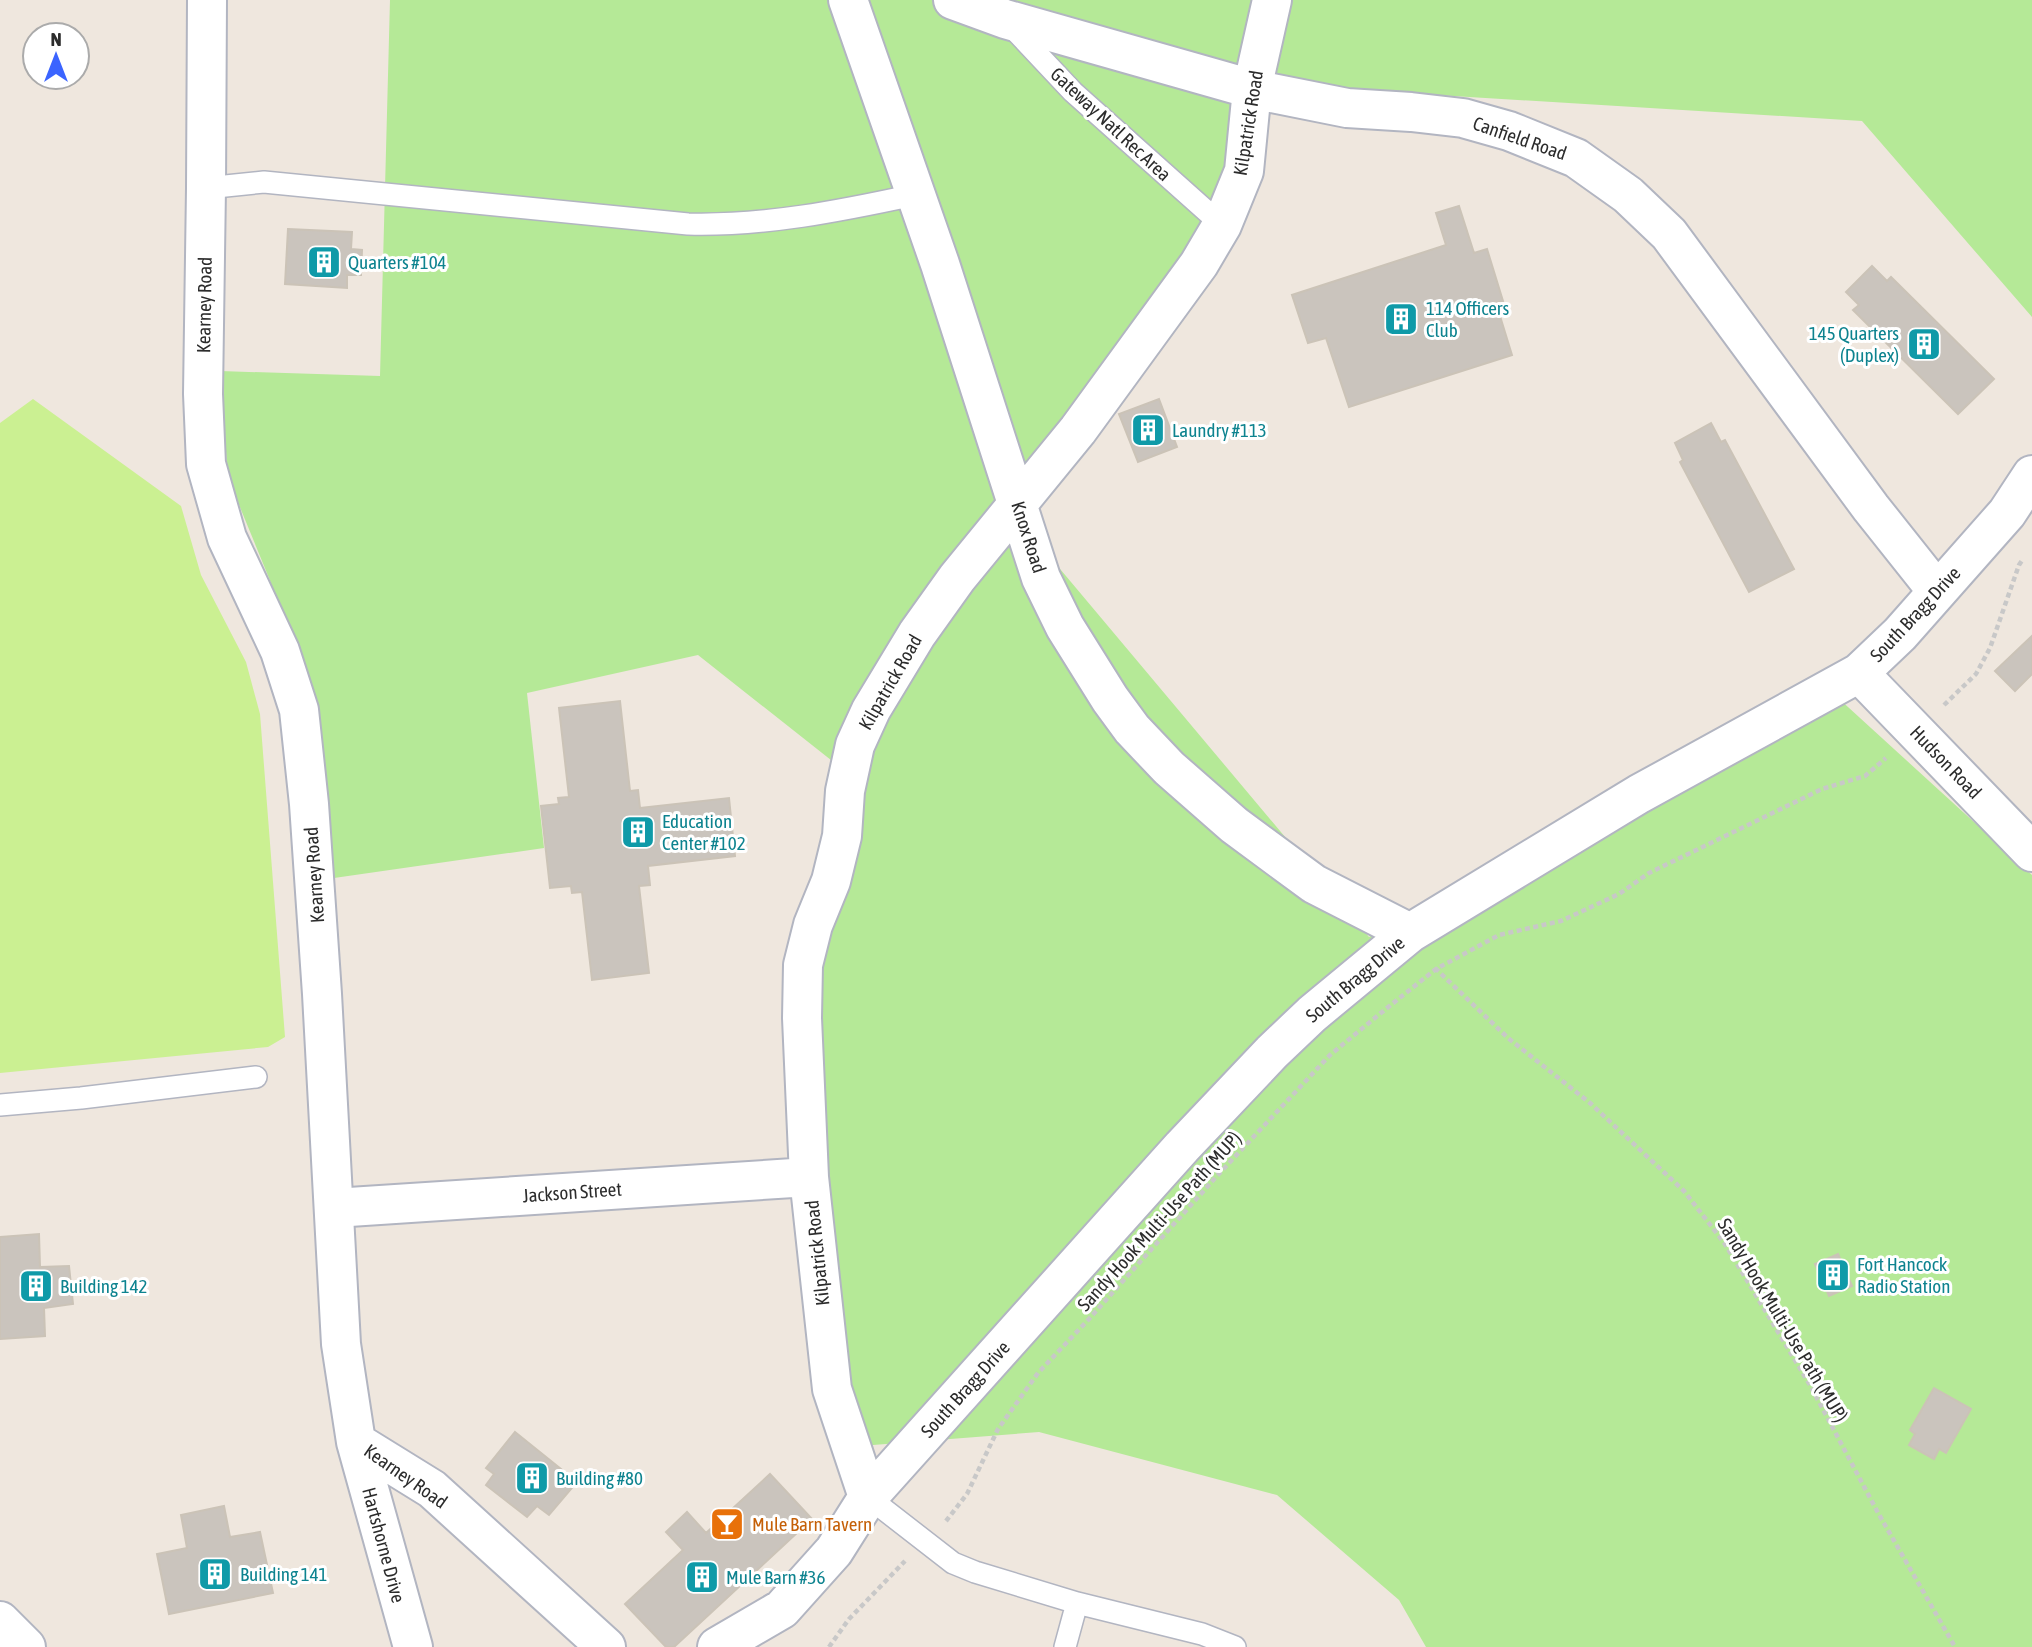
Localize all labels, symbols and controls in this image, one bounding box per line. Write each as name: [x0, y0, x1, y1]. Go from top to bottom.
north arrow: [21, 21, 91, 91]
text: N: [50, 28, 62, 50]
street label: Gateway Natl Rec Area: [1046, 63, 1176, 185]
street label: Kilpatrick Road: [1229, 69, 1267, 177]
street label: Canfield Road: [1470, 112, 1570, 164]
building icon: Quarters #104: [305, 243, 343, 281]
place label: Quarters #104: [348, 251, 447, 273]
street label: Kearney Road: [192, 257, 216, 353]
place label: 114 Officers Club: [1426, 297, 1509, 341]
building icon: 114 Officers Club: [1382, 300, 1420, 338]
place label: 145 Quarters (Duplex): [1809, 322, 1899, 366]
building icon: 145 Quarters (Duplex): [1905, 325, 1943, 363]
building icon: Laundry #113: [1129, 411, 1167, 449]
place label: Laundry #113: [1172, 419, 1267, 441]
street label: Knox Road: [1007, 498, 1051, 576]
street label: South Bragg Drive: [1865, 562, 1965, 666]
street label: Kilpatrick Road: [854, 630, 926, 734]
street label: Hudson Road: [1906, 721, 1986, 803]
place label: Education Center #102: [662, 810, 746, 854]
building icon: Education Center #102: [619, 813, 657, 851]
street label: Kearney Road: [300, 826, 328, 924]
street label: South Bragg Drive: [1301, 931, 1409, 1027]
street label: Sandy Hook Multi-Use Path (MUP): [1073, 1127, 1245, 1315]
street label: Jackson Street: [522, 1178, 622, 1206]
street label: Kilpatrick Road: [801, 1199, 833, 1307]
street label: Sandy Hook Multi-Use Path (MUP): [1713, 1214, 1853, 1426]
place label: Fort Hancock Radio Station: [1857, 1253, 1951, 1297]
building icon: Fort Hancock Radio Station: [1814, 1256, 1852, 1294]
building icon: Building 142: [17, 1267, 55, 1305]
place label: Building 142: [60, 1275, 148, 1297]
street label: South Bragg Drive: [916, 1336, 1014, 1442]
street label: Kearney Road: [360, 1439, 452, 1513]
building icon: Building #80: [513, 1459, 551, 1497]
place label: Building #80: [556, 1467, 643, 1489]
street label: Hartshorne Drive: [358, 1485, 410, 1605]
bar icon: Mule Barn Tavern: [708, 1505, 746, 1543]
place label: Mule Barn Tavern: [752, 1513, 872, 1535]
building icon: Building 141: [196, 1555, 234, 1593]
building icon: Mule Barn #36: [683, 1558, 721, 1596]
place label: Building 141: [240, 1563, 328, 1585]
place label: Mule Barn #36: [726, 1566, 826, 1588]

